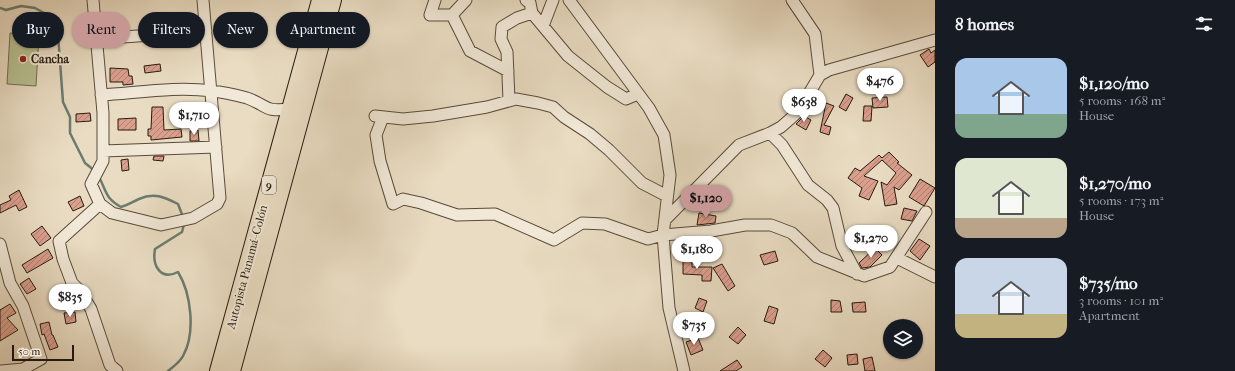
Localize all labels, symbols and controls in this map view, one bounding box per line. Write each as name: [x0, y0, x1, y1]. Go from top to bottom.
chip: Buy: [12, 12, 64, 48]
chip: Rent: [72, 12, 130, 48]
chip: Filters: [138, 12, 205, 48]
chip: New: [213, 12, 268, 48]
chip: Apartment: [276, 12, 370, 48]
icon: filters: [1193, 13, 1215, 35]
text: 8 homes: [955, 14, 1014, 34]
place label: Cancha: [31, 52, 70, 66]
marker: Cancha: [18, 54, 28, 64]
pin: $476: [856, 68, 904, 102]
text: $476: [866, 73, 894, 88]
text: $1,120/mo: [1079, 73, 1149, 93]
icon: home: [987, 74, 1035, 122]
pin: $638: [780, 89, 828, 123]
text: 5 rooms · 168 m²: [1079, 93, 1165, 108]
text: $638: [791, 94, 817, 109]
pin: $1,710: [161, 102, 227, 136]
text: $1,710: [178, 107, 210, 122]
text: House: [1079, 108, 1114, 123]
text: $1,270/mo: [1079, 173, 1151, 193]
icon: home: [987, 174, 1035, 222]
road number: 9: [262, 176, 276, 194]
pin: $1,120: [673, 185, 739, 219]
text: $1,120: [690, 190, 722, 205]
text: 5 rooms · 173 m²: [1079, 193, 1163, 208]
street label: Autopista Panamá–Colón: [223, 203, 270, 332]
text: House: [1079, 208, 1114, 223]
pin: $1,270: [838, 225, 904, 259]
text: $1,270: [854, 230, 888, 245]
pin: $1,180: [664, 236, 730, 270]
text: $1,180: [681, 241, 713, 256]
text: $735/mo: [1079, 273, 1138, 293]
icon: home: [987, 274, 1035, 322]
pin: $835: [46, 284, 94, 318]
text: $835: [58, 289, 82, 304]
text: 3 rooms · 101 m²: [1079, 293, 1163, 308]
text: Apartment: [1079, 308, 1140, 323]
pin: $735: [670, 312, 718, 346]
text: $735: [682, 317, 706, 332]
map controls: [883, 319, 923, 359]
button: layers: [883, 319, 923, 359]
scale bar: [12, 343, 74, 362]
text: 50 m: [18, 345, 40, 358]

